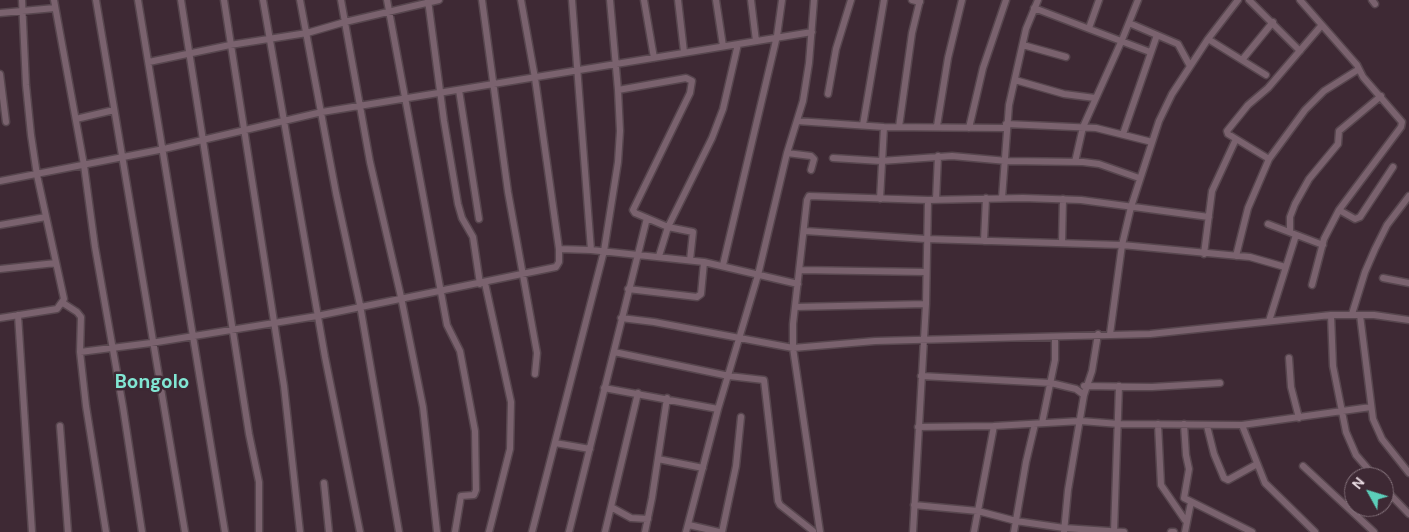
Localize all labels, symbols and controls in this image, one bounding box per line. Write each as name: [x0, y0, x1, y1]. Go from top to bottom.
district label: Bongolo: [115, 372, 189, 394]
north arrow: [1344, 467, 1394, 517]
text: N: [1348, 474, 1368, 493]

